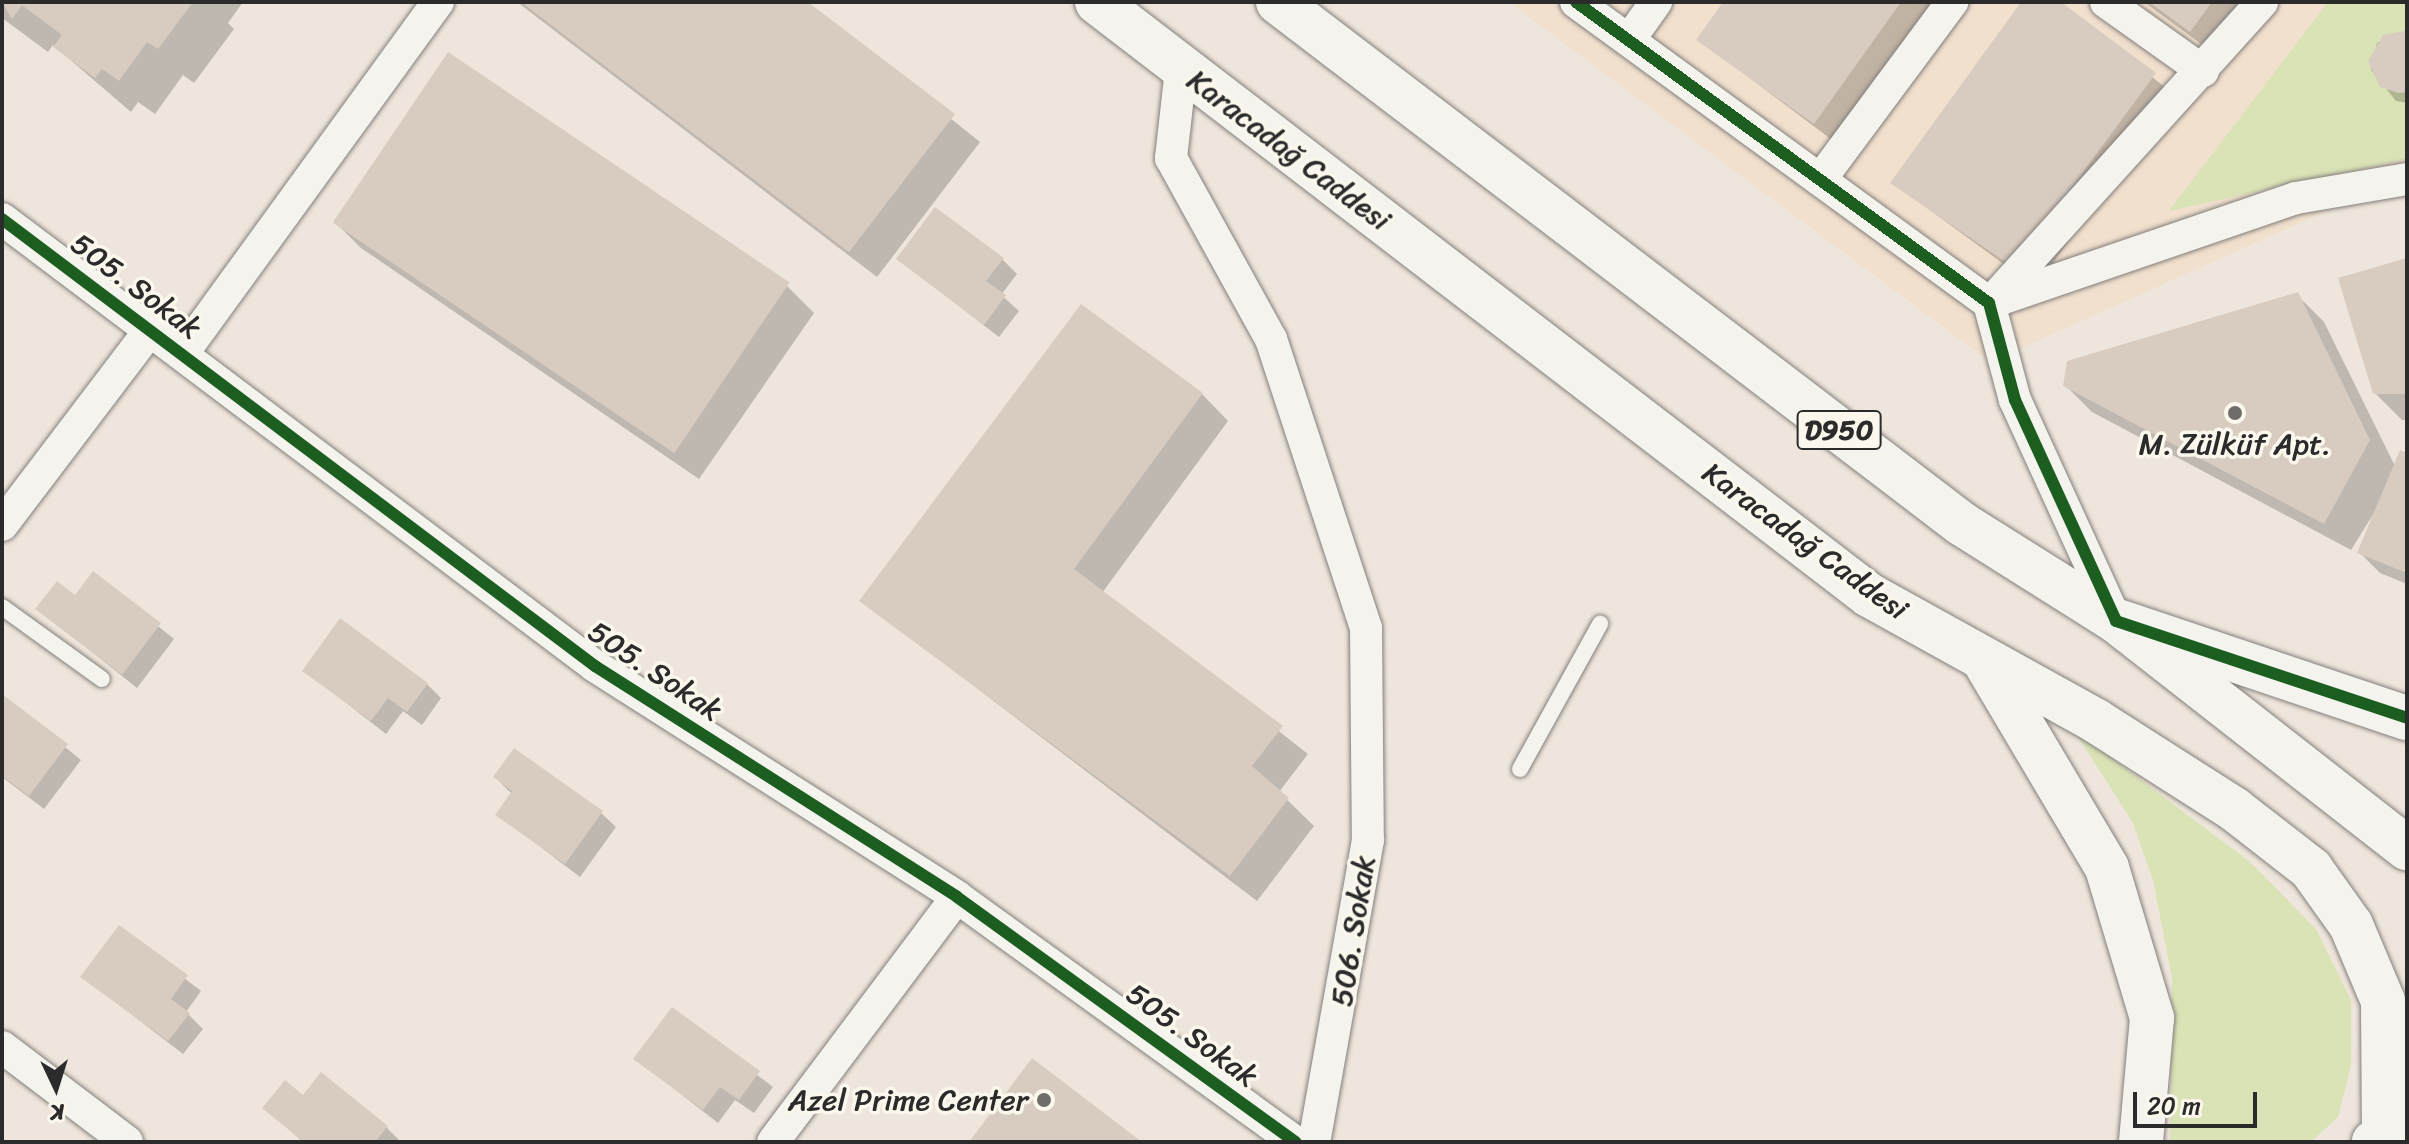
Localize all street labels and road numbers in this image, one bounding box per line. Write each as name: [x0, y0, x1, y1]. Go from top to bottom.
street label: Karacadağ Caddesi: [1180, 62, 1398, 238]
street label: 505. Sokak: [64, 225, 208, 347]
road number: D950: [1795, 406, 1883, 454]
street label: Karacadağ Caddesi: [1695, 454, 1915, 628]
street label: 505. Sokak: [581, 613, 729, 729]
street label: 506. Sokak: [1323, 853, 1383, 1009]
street label: 505. Sokak: [1119, 975, 1265, 1095]

